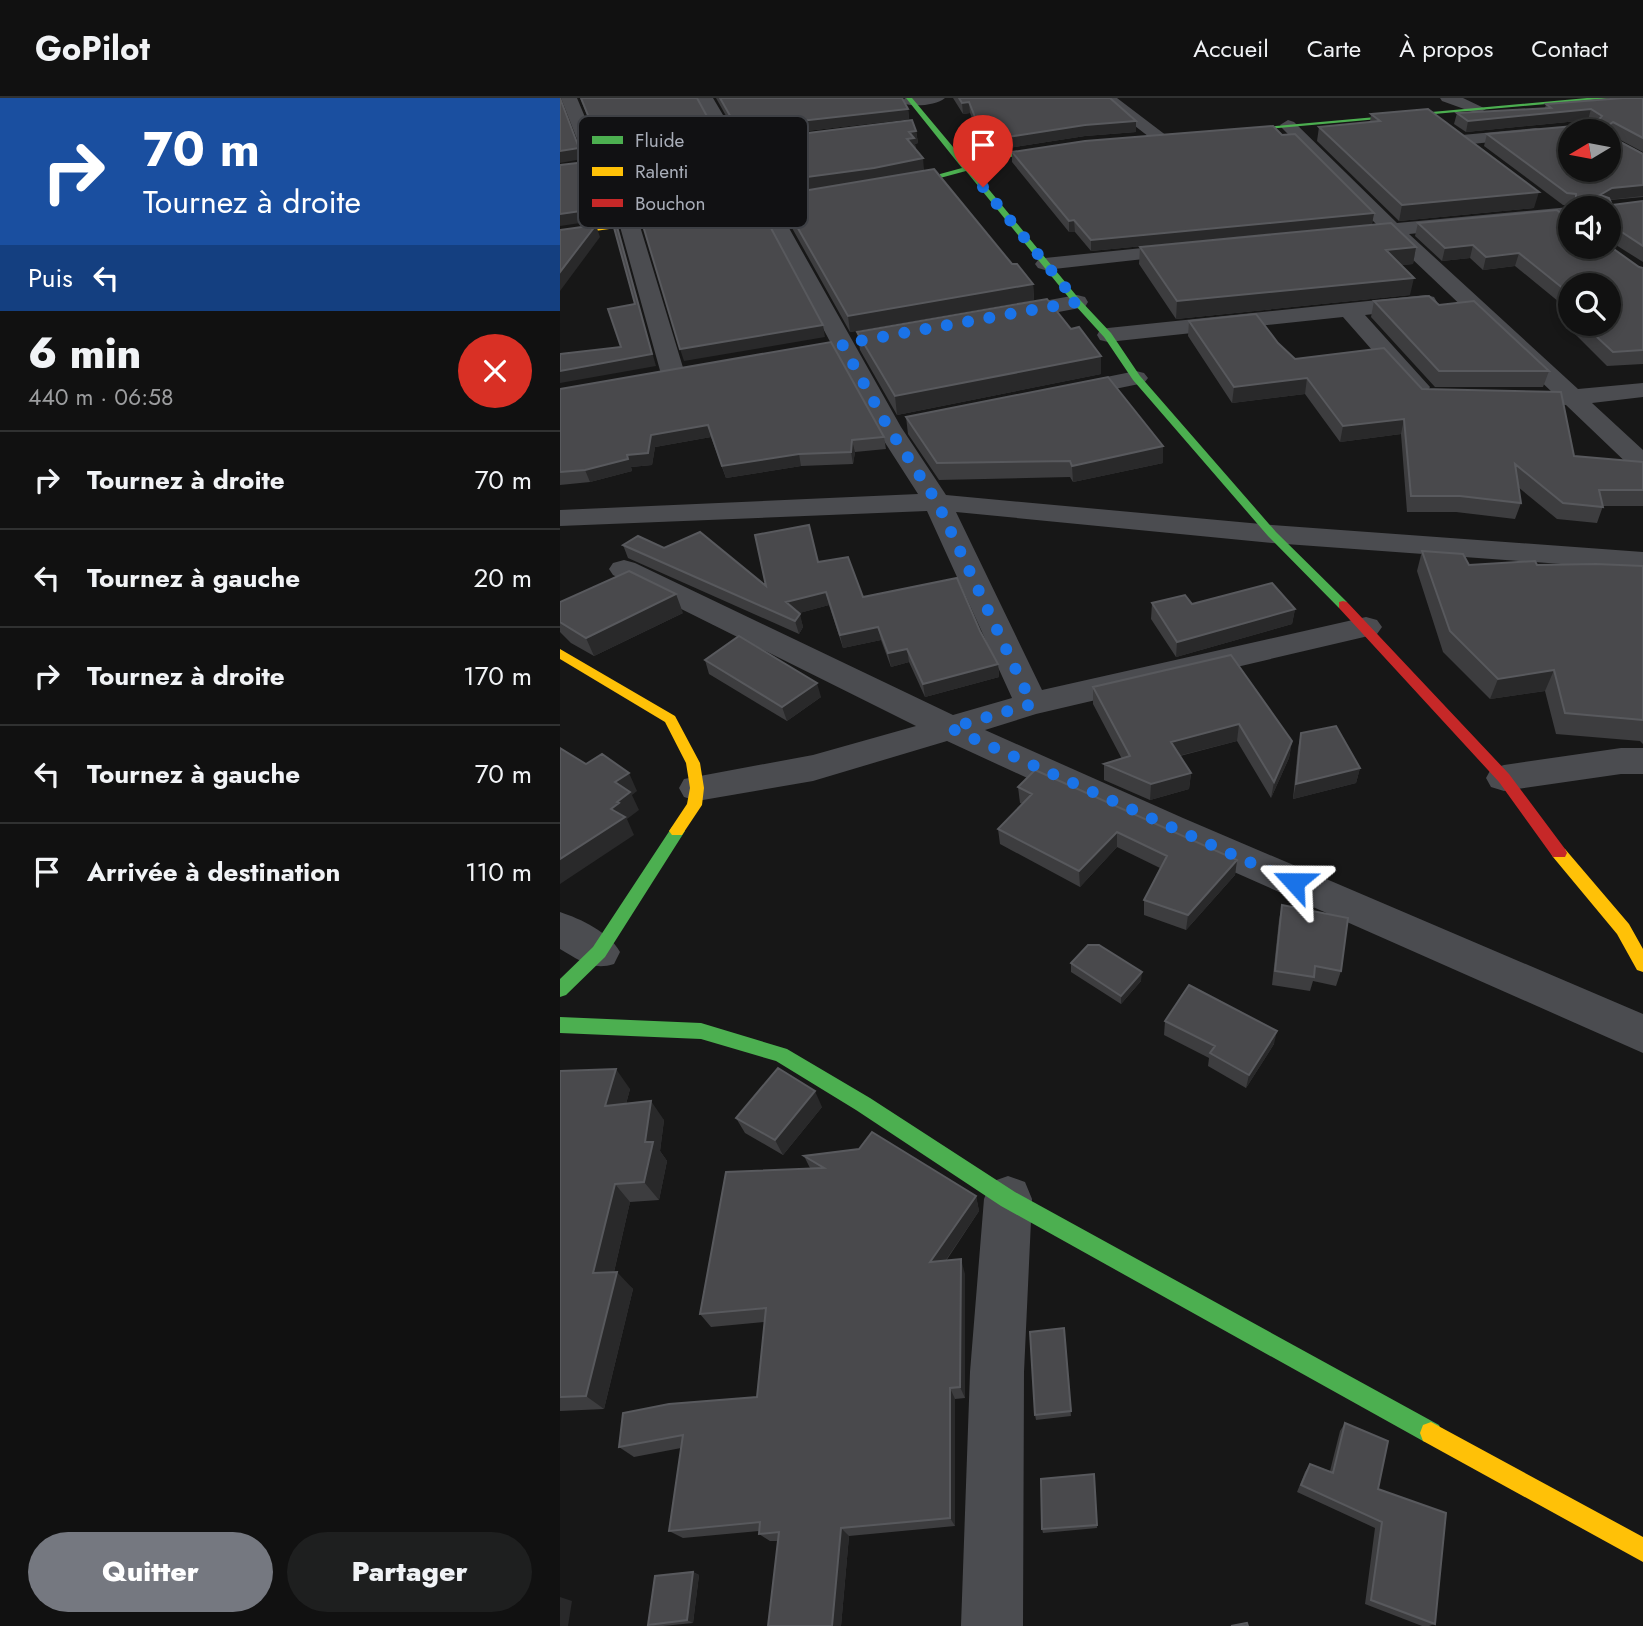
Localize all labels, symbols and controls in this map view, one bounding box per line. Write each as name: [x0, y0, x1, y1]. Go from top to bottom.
text: GoPilot: [35, 25, 150, 72]
text: Accueil: [1193, 31, 1269, 66]
text: Carte: [1307, 31, 1361, 66]
text: À propos: [1399, 31, 1493, 66]
text: Contact: [1531, 31, 1608, 66]
text: 70 m: [143, 114, 260, 184]
pin: [953, 115, 1013, 187]
legend: [578, 116, 808, 228]
north arrow: [1558, 119, 1620, 182]
map controls: [1558, 119, 1621, 336]
icon: right: [28, 126, 119, 217]
icon: arrive: [964, 126, 1002, 164]
text: Fluide: [635, 127, 685, 154]
text: Ralenti: [635, 158, 688, 185]
text: Tournez à droite: [143, 179, 361, 225]
text: Bouchon: [635, 190, 705, 217]
button: sound: [1558, 196, 1621, 259]
text: Puis: [28, 259, 73, 297]
icon: left: [87, 259, 125, 297]
button: search: [1558, 273, 1621, 336]
text: 6 min: [28, 323, 141, 384]
button: close: [458, 334, 532, 408]
text: 440 m · 06:58: [28, 380, 174, 414]
icon: right: [28, 461, 66, 499]
text: Tournez à droite: [87, 461, 285, 499]
text: 70 m: [475, 461, 532, 499]
icon: left: [28, 559, 66, 597]
text: Tournez à gauche: [87, 559, 300, 597]
text: 20 m: [474, 559, 532, 597]
icon: right: [28, 657, 66, 695]
text: Tournez à droite: [87, 657, 285, 695]
text: 170 m: [463, 657, 532, 695]
icon: left: [28, 755, 66, 793]
text: Tournez à gauche: [87, 755, 300, 793]
text: 70 m: [475, 755, 532, 793]
position arrow: [1257, 845, 1331, 919]
icon: arrive: [28, 853, 66, 891]
text: Arrivée à destination: [87, 853, 340, 891]
text: 110 m: [465, 853, 532, 891]
button: Quitter: [28, 1532, 273, 1612]
button: Partager: [287, 1532, 532, 1612]

